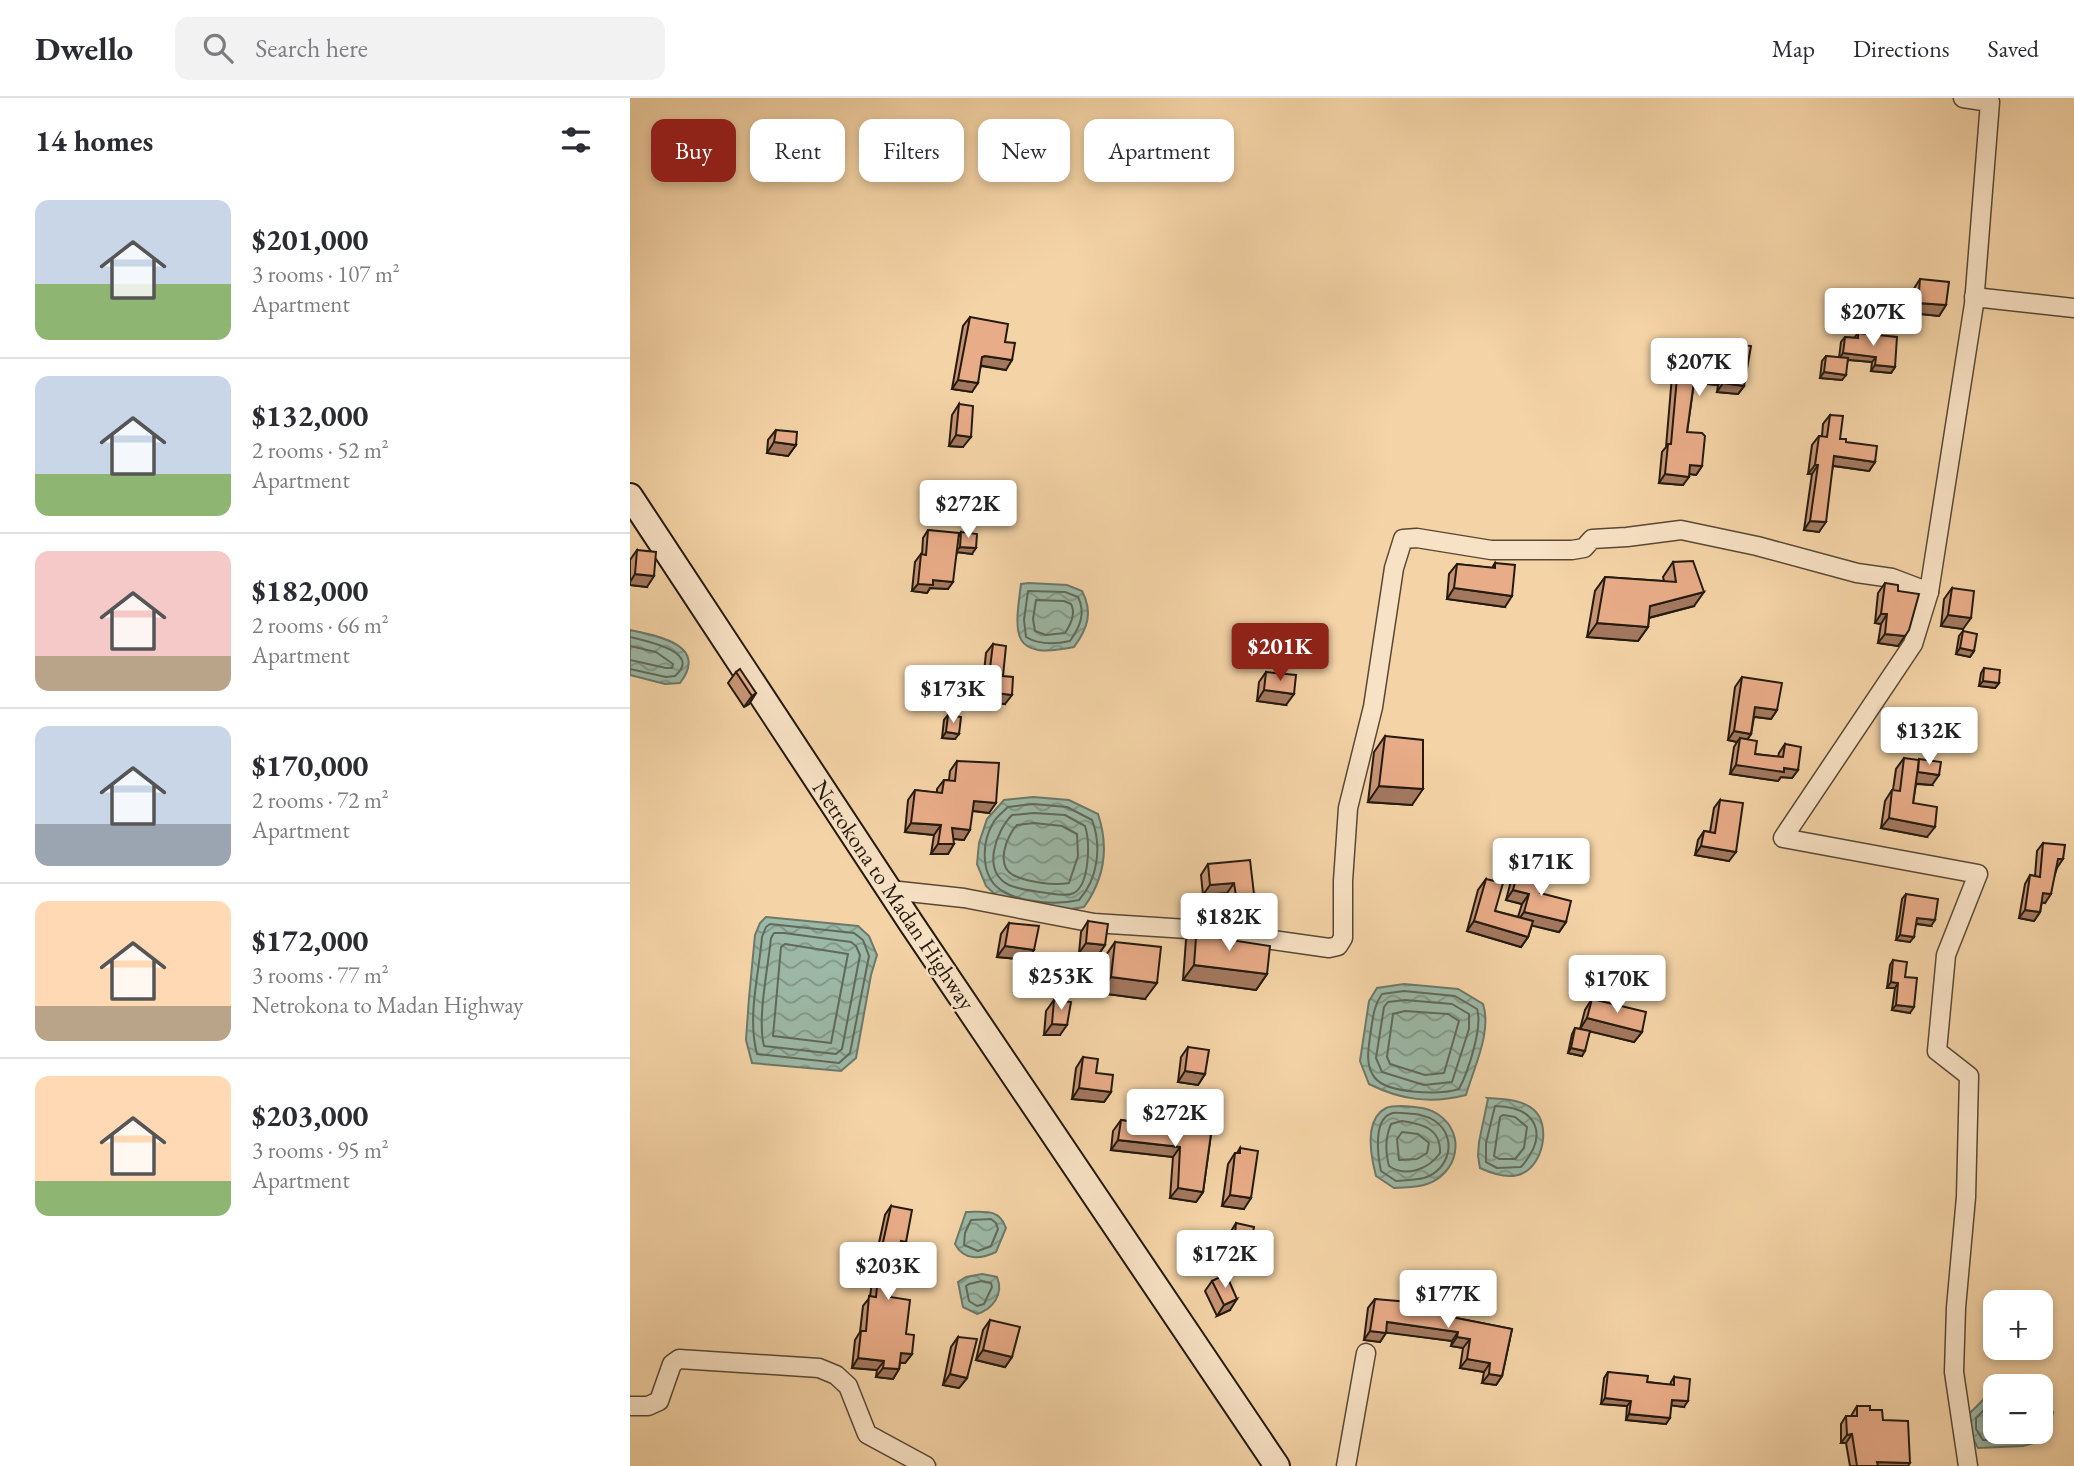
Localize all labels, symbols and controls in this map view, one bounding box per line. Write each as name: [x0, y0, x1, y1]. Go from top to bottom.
search box: [175, 17, 665, 80]
text: Dwello: [35, 27, 133, 70]
icon: search: [199, 29, 237, 67]
text: Search here: [255, 31, 368, 65]
text: Map: [1772, 33, 1815, 64]
text: Directions: [1853, 33, 1950, 64]
text: Saved: [1988, 33, 2039, 64]
chip: Buy: [651, 119, 736, 182]
chip: Rent: [750, 119, 845, 182]
chip: Filters: [859, 119, 964, 182]
chip: New: [978, 119, 1070, 182]
chip: Apartment: [1084, 119, 1234, 182]
text: 14 homes: [35, 121, 153, 160]
icon: filters: [557, 121, 595, 159]
text: $201,000: [252, 220, 368, 259]
icon: home: [91, 228, 175, 312]
text: 3 rooms · 107 m²: [252, 259, 400, 289]
pin: $207K: [1824, 288, 1922, 348]
text: Apartment: [252, 289, 350, 319]
text: $207K: [1841, 296, 1905, 326]
pin: $207K: [1650, 338, 1748, 398]
text: $207K: [1667, 346, 1731, 376]
text: $132,000: [252, 396, 368, 435]
icon: home: [91, 404, 175, 488]
text: 2 rooms · 52 m²: [252, 435, 389, 465]
text: Apartment: [252, 465, 350, 495]
pin: $272K: [919, 480, 1017, 540]
text: $272K: [936, 488, 1000, 518]
text: $182,000: [252, 571, 368, 610]
icon: home: [91, 579, 175, 663]
text: 2 rooms · 66 m²: [252, 610, 389, 640]
pin: $201K: [1231, 624, 1329, 683]
text: $201K: [1248, 631, 1312, 661]
text: Apartment: [252, 640, 350, 670]
pin: $173K: [904, 666, 1002, 725]
text: $173K: [921, 673, 985, 703]
pin: $132K: [1880, 708, 1978, 767]
text: $132K: [1897, 715, 1961, 745]
text: $170,000: [252, 746, 368, 785]
icon: home: [91, 754, 175, 838]
street label: Netrokona to Madan Highway: [806, 774, 983, 1017]
text: 2 rooms · 72 m²: [252, 785, 389, 815]
text: Apartment: [252, 815, 350, 845]
pin: $171K: [1492, 838, 1590, 898]
text: $171K: [1509, 846, 1573, 876]
pin: $182K: [1180, 894, 1278, 953]
text: $182K: [1197, 901, 1261, 931]
text: $172,000: [252, 921, 368, 960]
icon: home: [91, 929, 175, 1013]
pin: $253K: [1012, 953, 1110, 1012]
pin: $170K: [1568, 956, 1666, 1015]
text: 3 rooms · 77 m²: [252, 960, 389, 990]
text: $253K: [1029, 960, 1093, 990]
text: $170K: [1585, 963, 1649, 993]
text: Netrokona to Madan Highway: [252, 990, 523, 1020]
pin: $272K: [1126, 1090, 1224, 1149]
text: $203,000: [252, 1096, 368, 1135]
text: $272K: [1143, 1097, 1207, 1127]
icon: home: [91, 1104, 175, 1188]
text: 3 rooms · 95 m²: [252, 1135, 389, 1165]
text: Apartment: [252, 1165, 350, 1195]
pin: $172K: [1176, 1230, 1274, 1290]
text: $172K: [1193, 1238, 1257, 1268]
pin: $203K: [839, 1242, 937, 1302]
text: $203K: [856, 1250, 920, 1280]
pin: $177K: [1399, 1270, 1497, 1330]
text: $177K: [1416, 1278, 1480, 1308]
map controls: [1983, 1290, 2053, 1444]
button: +: [1983, 1290, 2053, 1360]
button: −: [1983, 1374, 2053, 1444]

